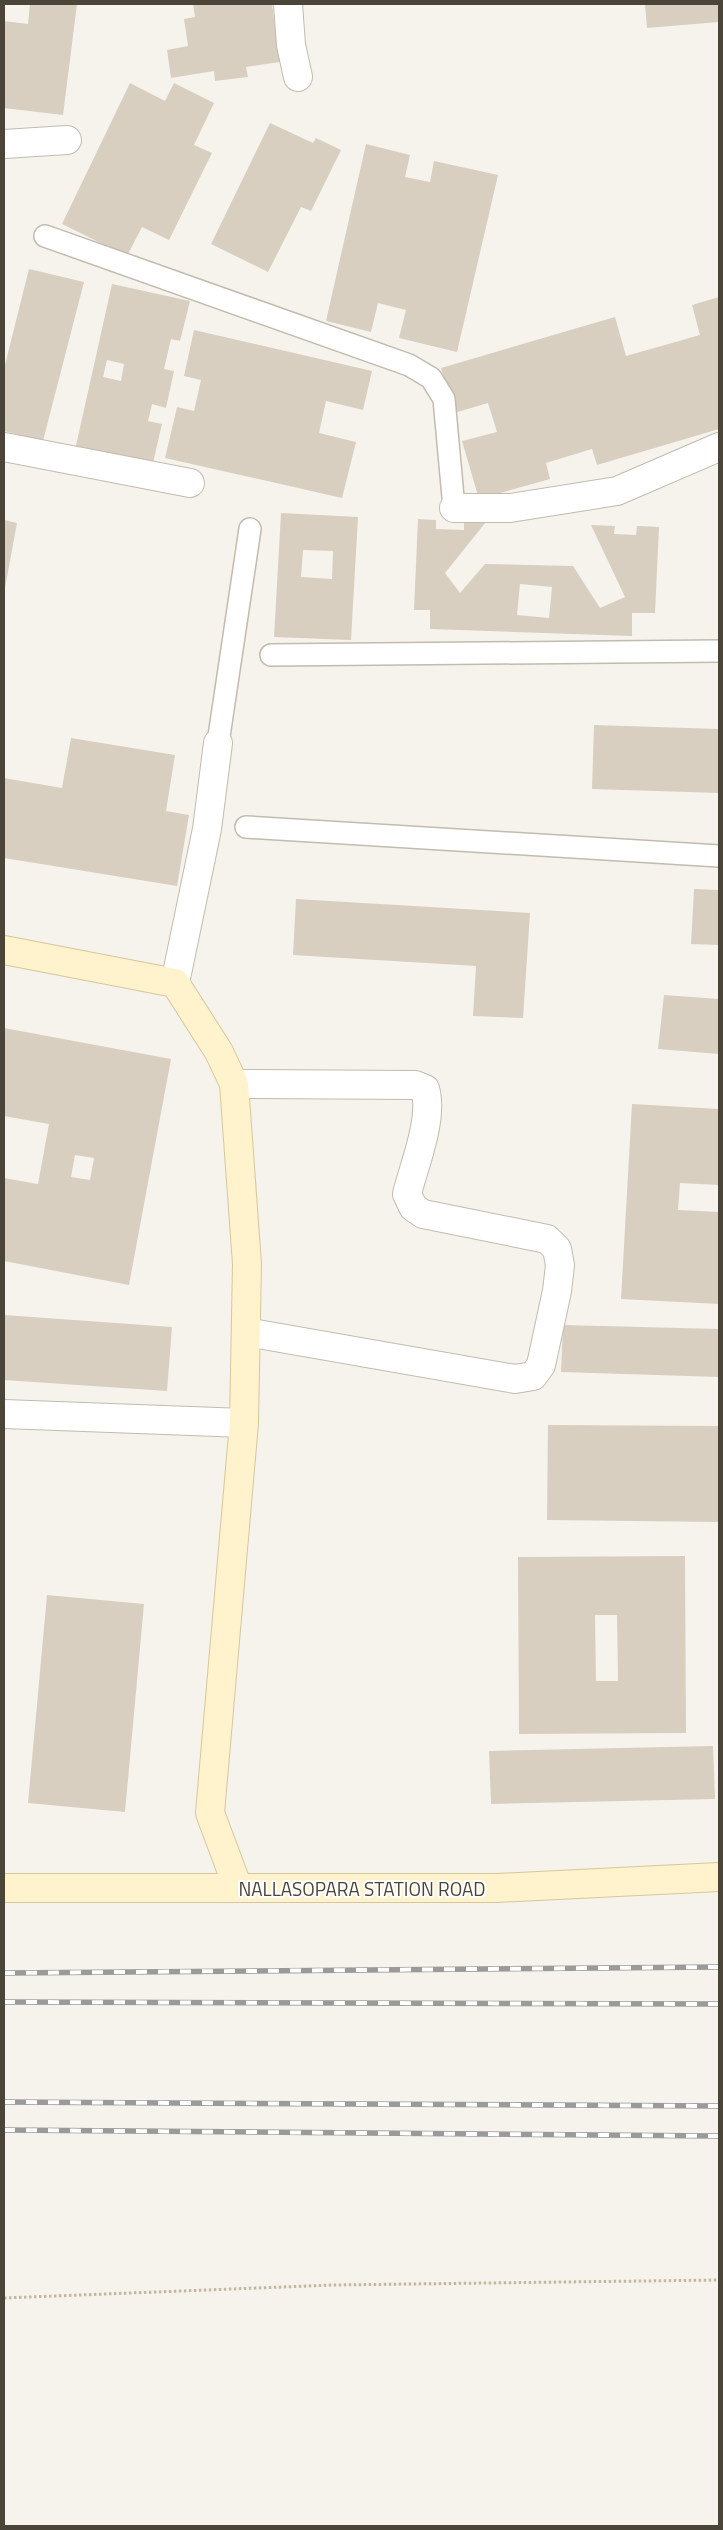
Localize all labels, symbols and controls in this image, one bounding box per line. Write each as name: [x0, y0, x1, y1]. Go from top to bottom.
street label: NALLASOPARA STATION ROAD: [238, 1874, 486, 1903]

